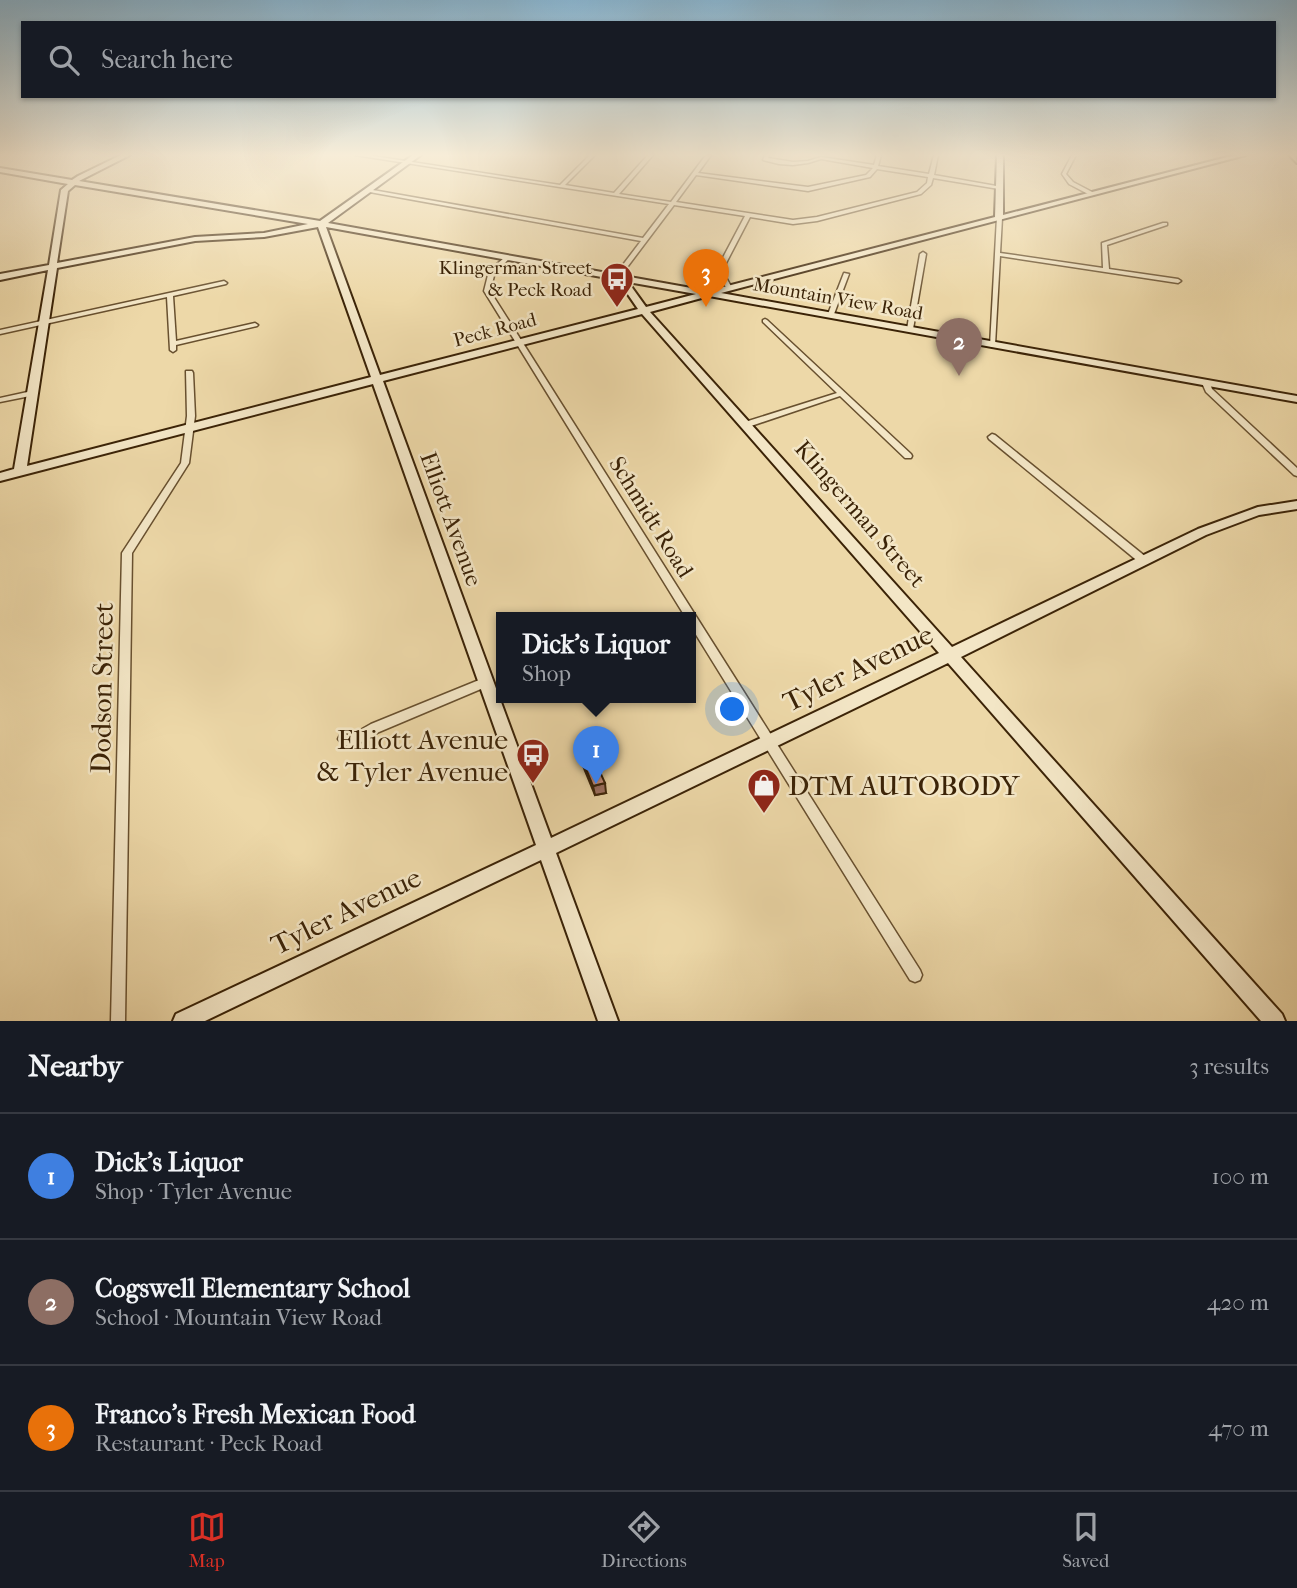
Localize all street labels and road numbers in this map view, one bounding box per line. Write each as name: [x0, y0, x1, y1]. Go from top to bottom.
street label: Mountain View Road: [751, 273, 925, 325]
street label: Peck Road: [451, 308, 539, 352]
street label: Klingerman Street: [789, 435, 931, 593]
street label: Elliott Avenue: [414, 448, 488, 590]
street label: Schmidt Road: [603, 452, 699, 583]
street label: Dodson Street: [84, 602, 120, 774]
street label: Tyler Avenue: [778, 617, 939, 719]
street label: Tyler Avenue: [266, 860, 427, 962]

